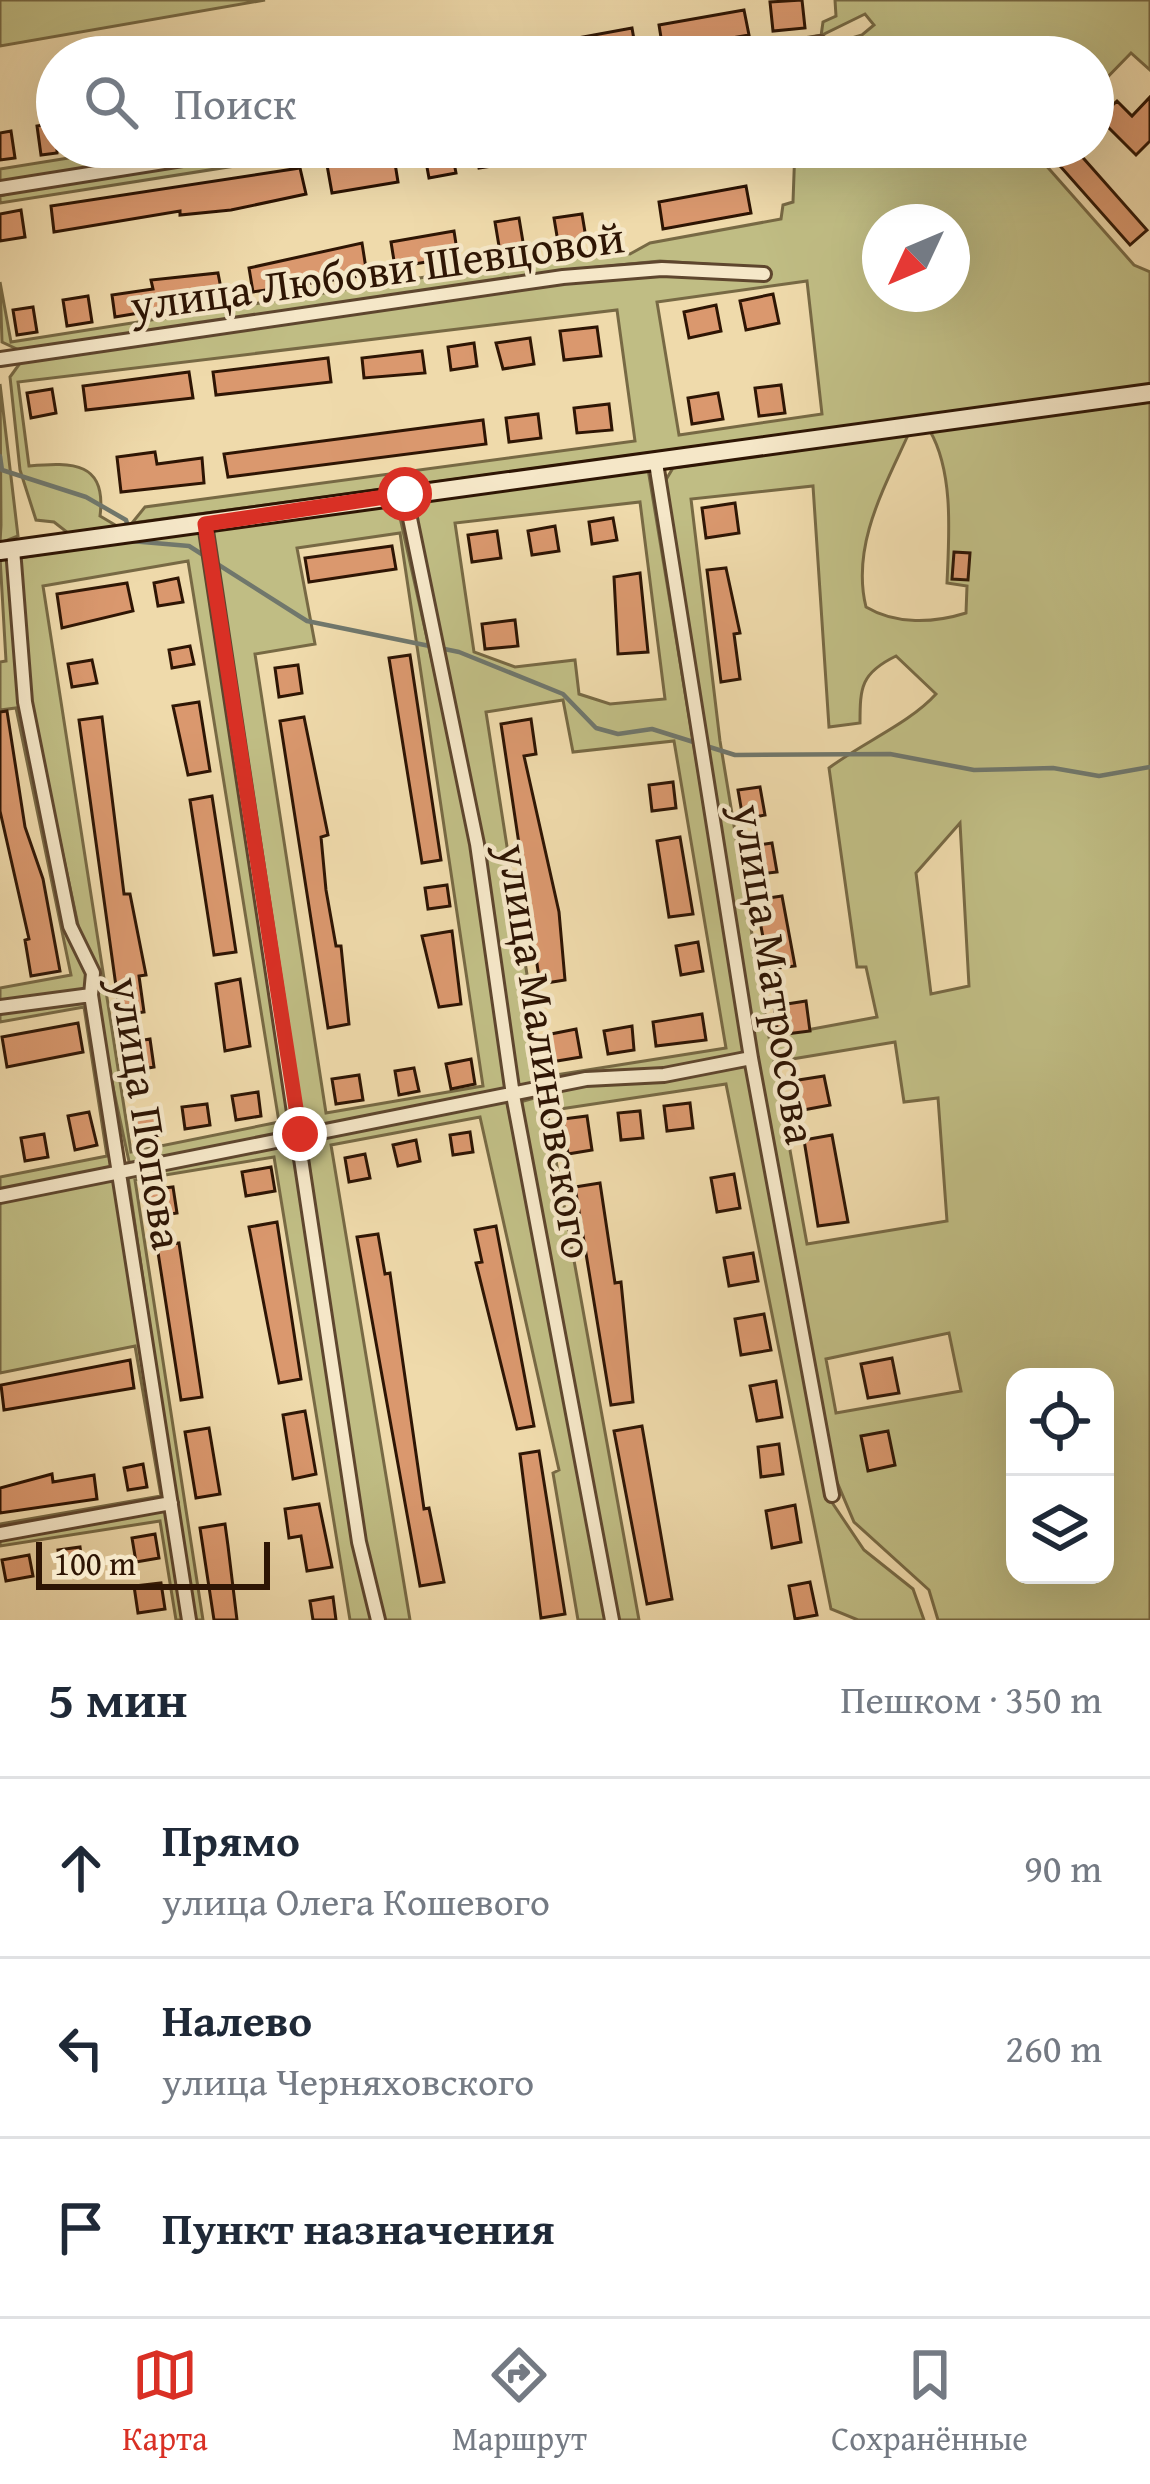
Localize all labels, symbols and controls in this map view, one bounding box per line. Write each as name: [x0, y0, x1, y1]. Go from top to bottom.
search box: [36, 36, 1114, 168]
icon: search: [78, 69, 144, 135]
text: Поиск: [174, 70, 296, 135]
street label: улица Любови Шевцовой: [125, 203, 628, 337]
north arrow: [862, 204, 970, 312]
route start: [378, 467, 432, 521]
street label: улица Матросова: [717, 798, 835, 1149]
street label: улица Малиновского: [482, 838, 612, 1263]
street label: улица Попова: [94, 971, 202, 1254]
route end: [273, 1107, 327, 1161]
map controls: [1006, 1368, 1114, 1584]
button: locate: [1006, 1368, 1114, 1476]
button: layers: [1006, 1476, 1114, 1584]
scale bar: [36, 1536, 270, 1589]
text: 100 m: [54, 1539, 136, 1587]
text: 5 мин: [48, 1661, 187, 1736]
text: Пешком · 350 m: [840, 1670, 1102, 1727]
text: Прямо: [162, 1807, 300, 1872]
icon: ahead: [48, 1835, 114, 1901]
text: 90 m: [1024, 1839, 1102, 1896]
text: улица Олега Кошевого: [162, 1872, 550, 1929]
text: Налево: [162, 1987, 312, 2052]
icon: left: [48, 2015, 114, 2081]
text: 260 m: [1005, 2019, 1102, 2076]
text: улица Черняховского: [162, 2052, 534, 2109]
icon: arrive: [48, 2195, 114, 2261]
text: Пункт назначения: [162, 2195, 555, 2260]
tab: Карта: [122, 2342, 208, 2462]
tab: Маршрут: [452, 2342, 587, 2462]
tab: Сохранённые: [831, 2342, 1028, 2462]

